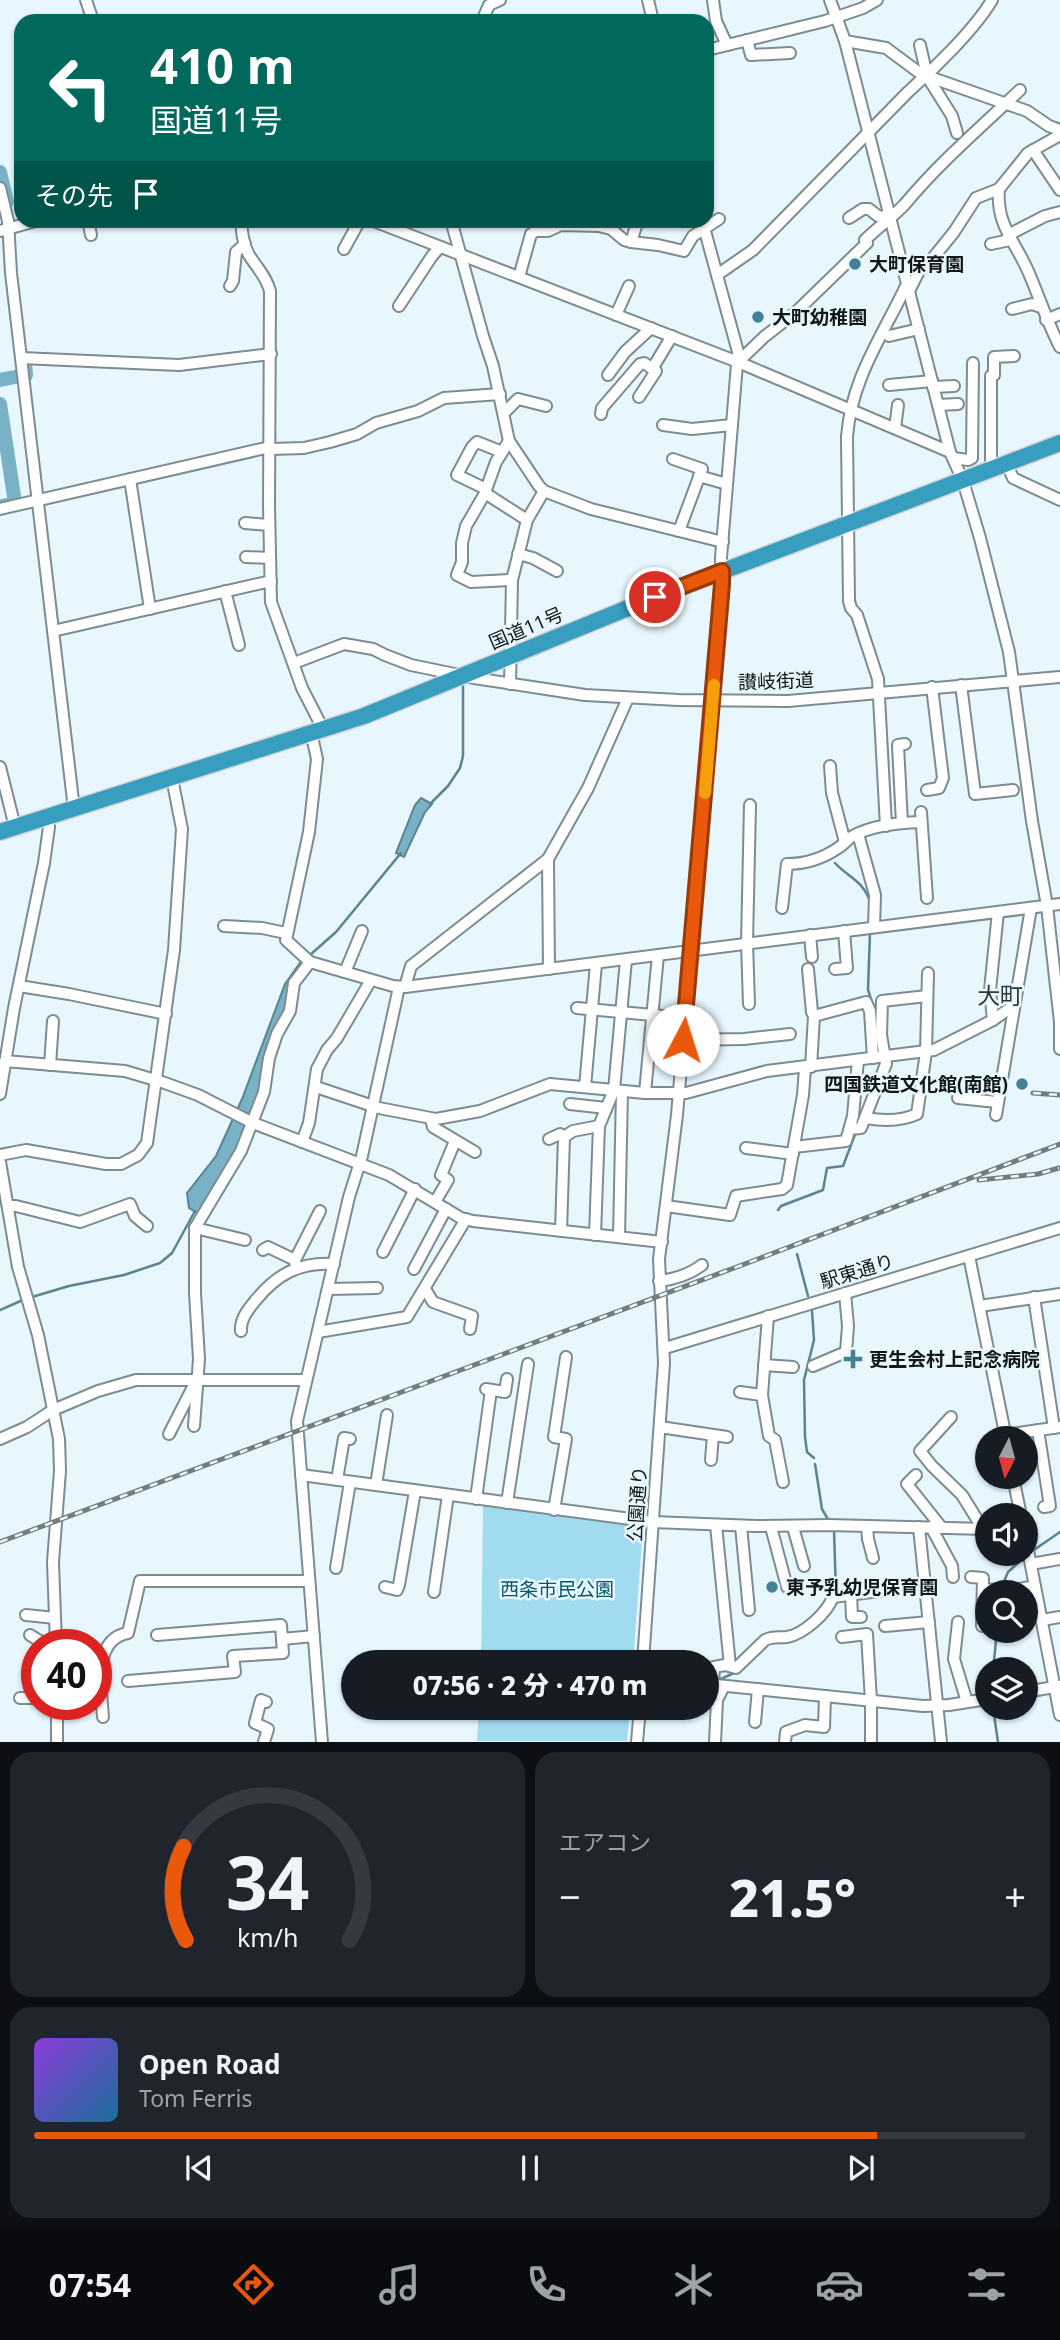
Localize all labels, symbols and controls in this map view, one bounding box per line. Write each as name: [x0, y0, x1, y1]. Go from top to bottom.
text: 410 m: [150, 32, 295, 98]
icon: left: [35, 42, 126, 133]
text: 国道11号: [150, 98, 283, 141]
icon: arrive: [127, 175, 165, 213]
text: その先: [35, 177, 113, 213]
place label: 大町保育園: [869, 251, 964, 277]
marker: 大町保育園: [847, 256, 863, 272]
place label: 大町幼稚園: [772, 304, 867, 330]
marker: 大町幼稚園: [750, 309, 766, 325]
pin: [625, 567, 685, 627]
icon: arrive: [636, 578, 674, 616]
street label: 国道11号: [485, 601, 567, 655]
street label: 讃岐街道: [738, 667, 814, 695]
district label: 大町: [977, 979, 1023, 1011]
position arrow: [646, 1003, 720, 1077]
place label: 四国鉄道文化館(南館): [824, 1071, 1008, 1097]
marker: 四国鉄道文化館(南館): [1014, 1076, 1030, 1092]
street label: 駅東通り: [817, 1247, 897, 1295]
place label: 更生会村上記念病院: [869, 1346, 1040, 1372]
marker: 更生会村上記念病院: [843, 1349, 863, 1369]
north arrow: [975, 1426, 1038, 1489]
map controls: [975, 1426, 1038, 1720]
street label: 公園通り: [621, 1465, 653, 1543]
button: sound: [975, 1503, 1038, 1566]
place label: 東予乳幼児保育園: [786, 1574, 938, 1600]
park label: 西条市民公園: [500, 1576, 614, 1602]
marker: 東予乳幼児保育園: [764, 1579, 780, 1595]
button: search: [975, 1580, 1038, 1643]
speed limit sign: 40: [21, 1629, 112, 1720]
button: layers: [975, 1657, 1038, 1720]
text: 07:56 · 2 分 · 470 m: [413, 1667, 647, 1703]
text: エアコン: [559, 1826, 651, 1858]
text: 34: [226, 1833, 309, 1932]
text: 21.5°: [729, 1861, 856, 1932]
text: −: [559, 1870, 581, 1922]
text: +: [1004, 1870, 1026, 1922]
text: km/h: [237, 1920, 298, 1954]
text: Open Road: [139, 2046, 281, 2082]
text: Tom Ferris: [139, 2082, 252, 2114]
icon: previous: [180, 2149, 218, 2187]
icon: pause: [511, 2149, 549, 2187]
icon: next: [842, 2149, 880, 2187]
icon: directions: [229, 2260, 278, 2309]
icon: music: [375, 2260, 424, 2309]
icon: phone: [522, 2260, 571, 2309]
icon: climate: [669, 2260, 718, 2309]
icon: car: [815, 2260, 864, 2309]
icon: filters: [962, 2260, 1011, 2309]
text: 07:54: [49, 2263, 131, 2306]

